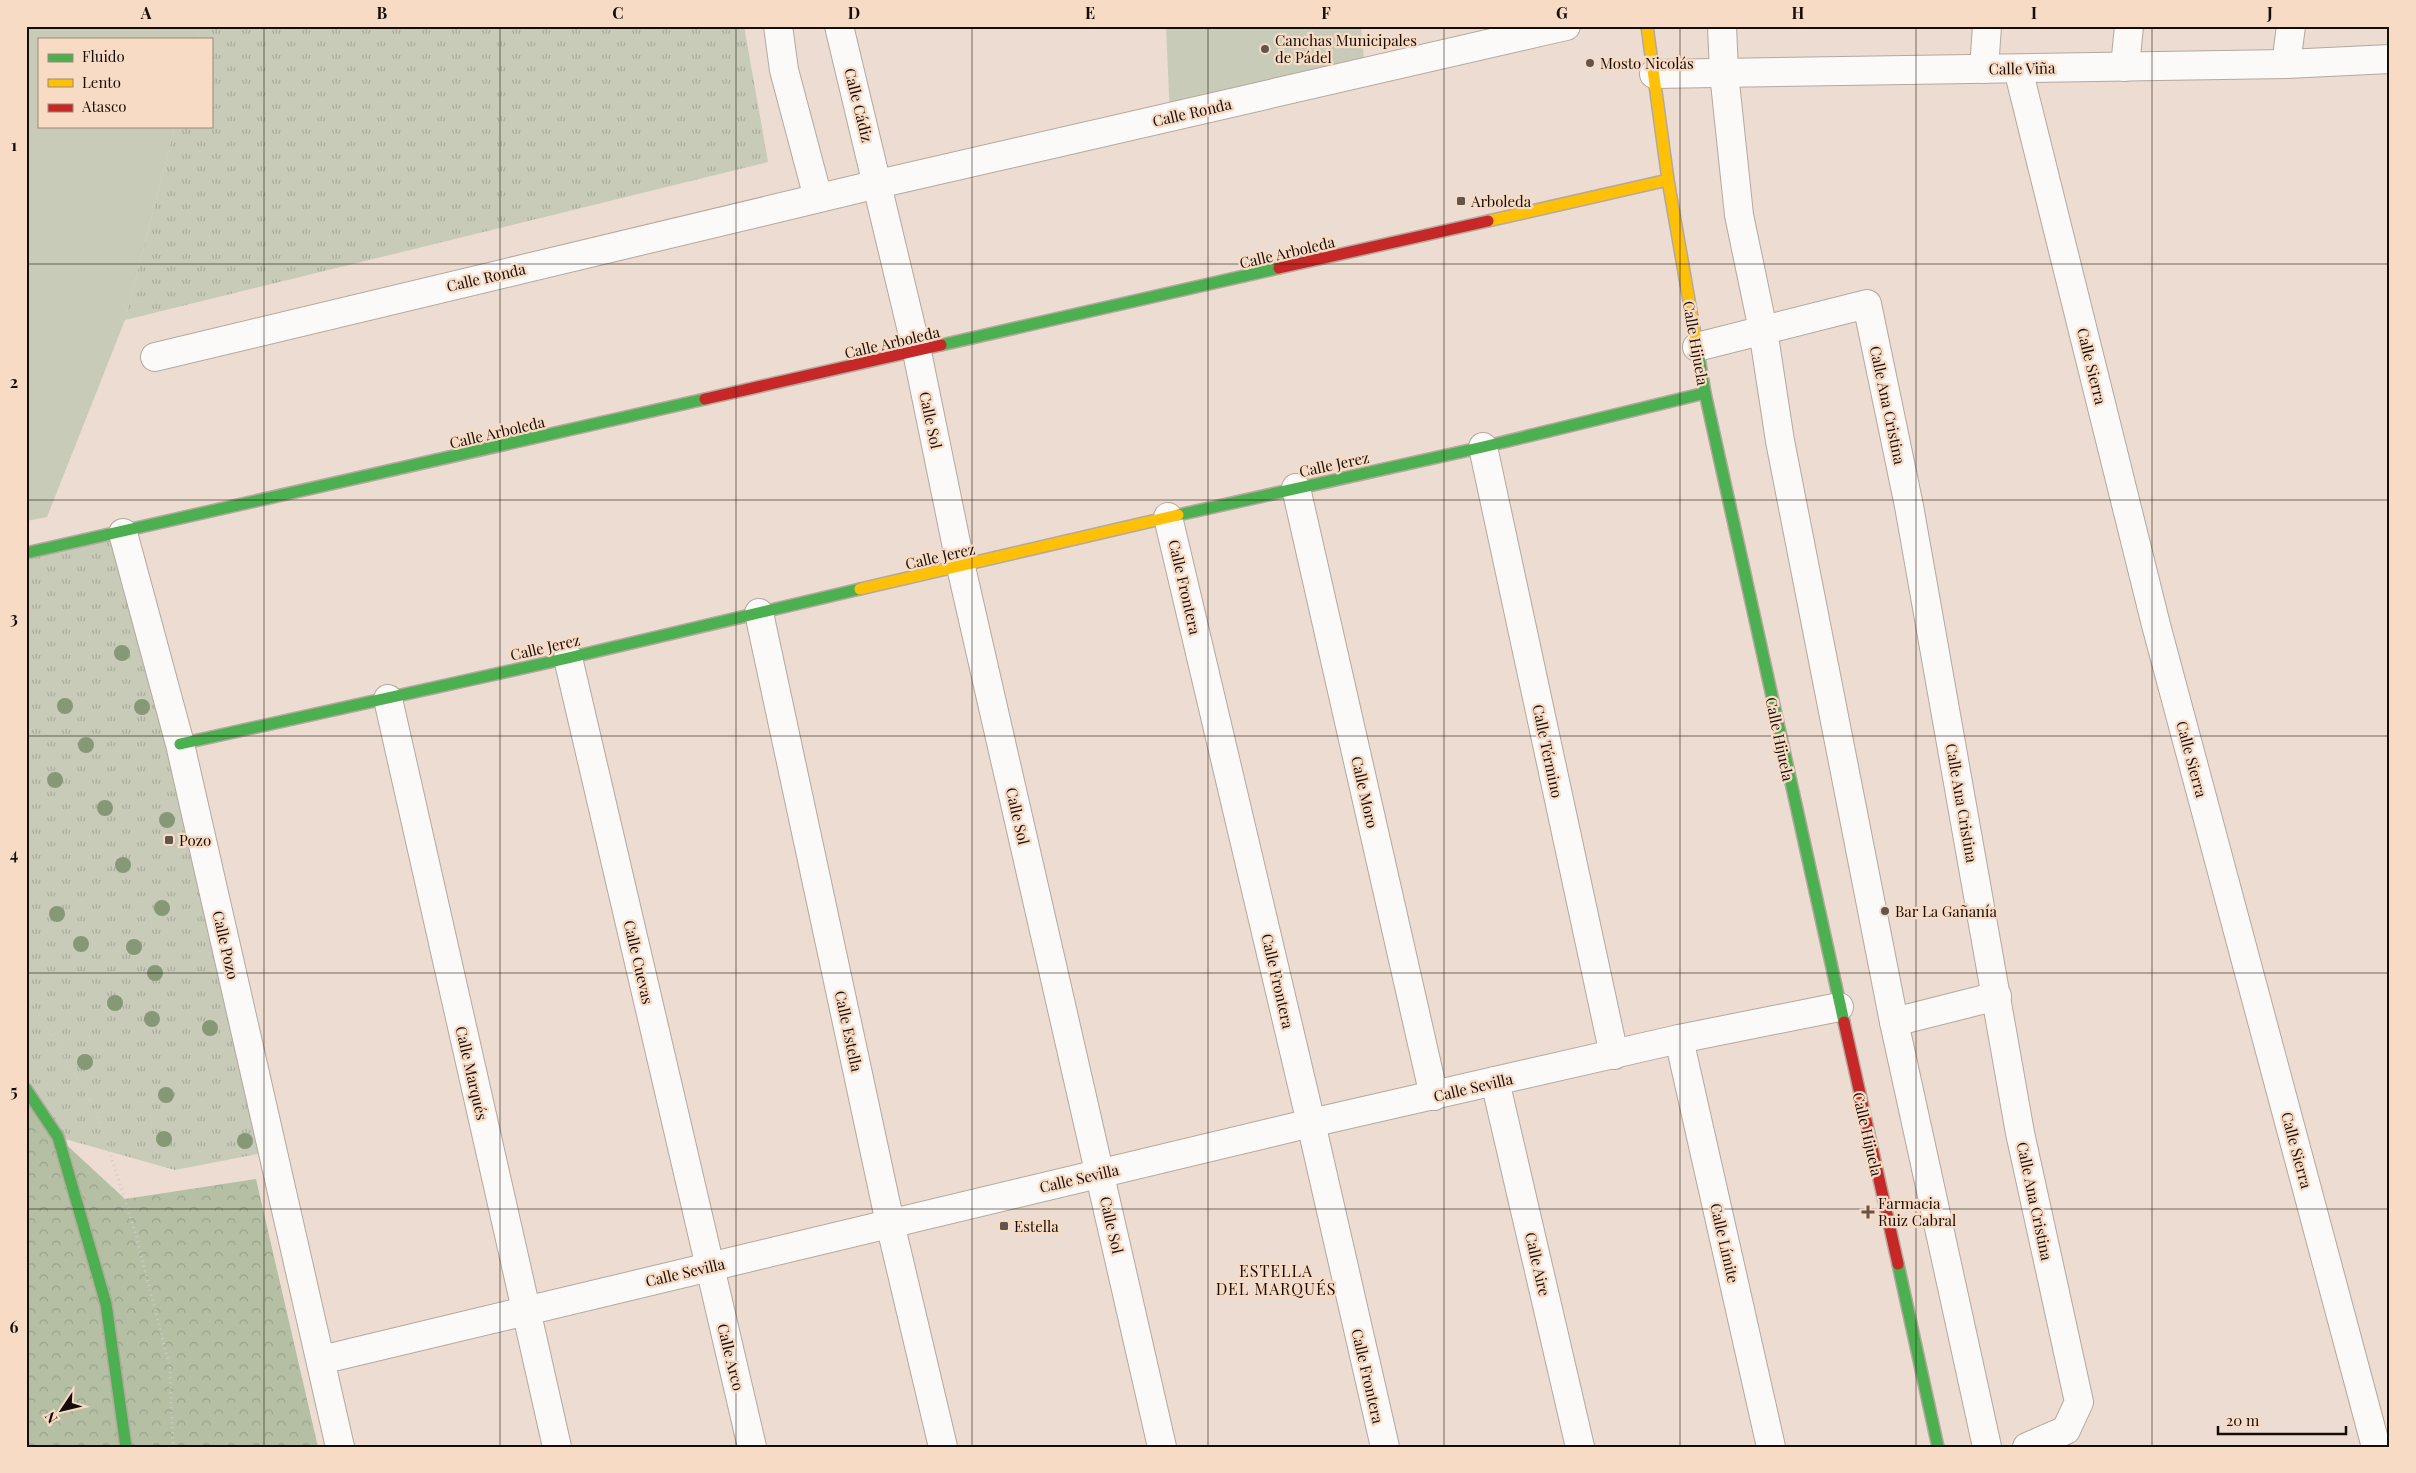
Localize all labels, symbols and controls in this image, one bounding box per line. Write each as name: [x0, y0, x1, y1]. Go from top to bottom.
text: A: [140, 2, 152, 23]
text: B: [377, 2, 388, 23]
text: C: [612, 2, 624, 23]
text: D: [848, 2, 860, 23]
text: E: [1085, 2, 1095, 23]
text: F: [1321, 2, 1331, 23]
text: G: [1556, 2, 1568, 23]
text: H: [1792, 2, 1805, 23]
text: I: [2031, 2, 2037, 23]
text: J: [2266, 2, 2273, 23]
place label: Canchas Municipales de Pádel: [1275, 30, 1417, 67]
legend: [38, 38, 212, 128]
marker: Canchas Municipales de Pádel: [1259, 43, 1271, 55]
text: Fluido: [82, 46, 125, 66]
place label: Mosto Nicolás: [1600, 53, 1694, 73]
marker: Mosto Nicolás: [1584, 57, 1596, 69]
street label: Calle Viña: [1988, 57, 2056, 79]
street label: Calle Cádiz: [840, 66, 878, 144]
text: Lento: [82, 72, 121, 92]
street label: Calle Ronda: [1150, 93, 1234, 131]
text: Atasco: [81, 96, 126, 116]
text: 1: [11, 134, 17, 155]
place label: Arboleda: [1470, 191, 1532, 211]
marker: Arboleda: [1455, 195, 1467, 207]
street label: Calle Arboleda: [1237, 231, 1337, 273]
street label: Calle Ronda: [444, 258, 528, 296]
street label: Calle Hijuela: [1679, 299, 1713, 387]
street label: Calle Arboleda: [842, 321, 942, 363]
street label: Calle Sierra: [2073, 326, 2111, 407]
street label: Calle Ana Cristina: [1866, 344, 1910, 467]
text: 2: [10, 371, 18, 392]
street label: Calle Sol: [915, 390, 947, 450]
street label: Calle Arboleda: [447, 411, 547, 453]
street label: Calle Jerez: [1297, 447, 1371, 481]
street label: Calle Jerez: [903, 538, 977, 574]
street label: Calle Frontera: [1164, 538, 1206, 637]
text: 3: [10, 607, 18, 628]
street label: Calle Jerez: [508, 629, 582, 665]
street label: Calle Hijuela: [1761, 695, 1799, 783]
street label: Calle Término: [1528, 702, 1568, 800]
street label: Calle Sierra: [2172, 719, 2212, 800]
street label: Calle Ana Cristina: [1942, 742, 1982, 865]
street label: Calle Moro: [1347, 754, 1383, 830]
street label: Calle Sol: [1002, 785, 1034, 847]
place label: Pozo: [179, 830, 211, 850]
marker: Pozo: [163, 834, 175, 846]
text: 4: [10, 843, 18, 864]
place label: Bar La Gañanía: [1895, 901, 1997, 921]
marker: Bar La Gañanía: [1879, 905, 1891, 917]
street label: Calle Pozo: [208, 909, 244, 981]
street label: Calle Cuevas: [620, 918, 658, 1006]
street label: Calle Frontera: [1257, 932, 1299, 1031]
street label: Calle Estella: [831, 989, 867, 1074]
street label: Calle Marqués: [451, 1024, 493, 1122]
street label: Calle Sevilla: [1431, 1068, 1515, 1106]
text: 5: [10, 1080, 18, 1101]
street label: Calle Hijuela: [1849, 1090, 1887, 1178]
street label: Calle Sierra: [2277, 1110, 2317, 1191]
street label: Calle Ana Cristina: [2013, 1140, 2057, 1263]
street label: Calle Sevilla: [1037, 1159, 1121, 1197]
place label: Farmacia Ruiz Cabral: [1878, 1193, 1956, 1230]
street label: Calle Sol: [1096, 1194, 1128, 1256]
street label: Calle Límite: [1706, 1201, 1744, 1285]
marker: Farmacia Ruiz Cabral: [1862, 1206, 1874, 1218]
place label: Estella: [1014, 1216, 1059, 1236]
marker: Estella: [998, 1220, 1010, 1232]
street label: Calle Aire: [1521, 1230, 1555, 1298]
street label: Calle Sevilla: [643, 1253, 727, 1291]
district label: ESTELLA DEL MARQUÉS: [1216, 1260, 1336, 1299]
text: 6: [10, 1316, 19, 1337]
street label: Calle Arco: [713, 1321, 749, 1393]
street label: Calle Frontera: [1347, 1327, 1389, 1426]
north arrow: [38, 1386, 88, 1436]
scale bar: [2218, 1403, 2346, 1435]
text: N: [40, 1408, 62, 1427]
text: 20 m: [2226, 1410, 2260, 1430]

